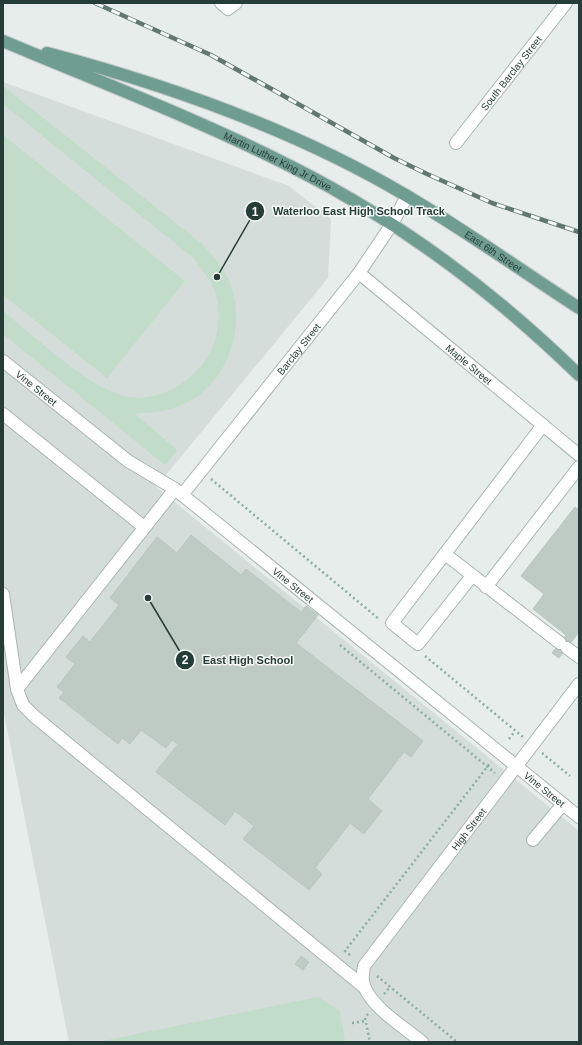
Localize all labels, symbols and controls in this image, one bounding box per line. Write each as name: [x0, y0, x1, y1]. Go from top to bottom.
street label: South Barclay Street: [478, 33, 544, 113]
street label: Martin Luther King Jr Drive: [222, 130, 334, 193]
callout: Waterloo East High School Track: [245, 200, 453, 223]
text: 1: [252, 205, 259, 219]
text: Waterloo East High School Track: [273, 205, 446, 217]
street label: East 6th Street: [463, 228, 524, 274]
street label: Barclay Street: [275, 321, 323, 377]
street label: Maple Street: [444, 342, 495, 387]
street label: Vine Street: [14, 368, 59, 408]
street label: Vine Street: [271, 565, 316, 605]
callout: East High School: [175, 648, 302, 671]
text: 2: [182, 653, 189, 667]
text: East High School: [203, 654, 293, 666]
street label: Vine Street: [522, 769, 567, 809]
street label: High Street: [449, 806, 488, 852]

